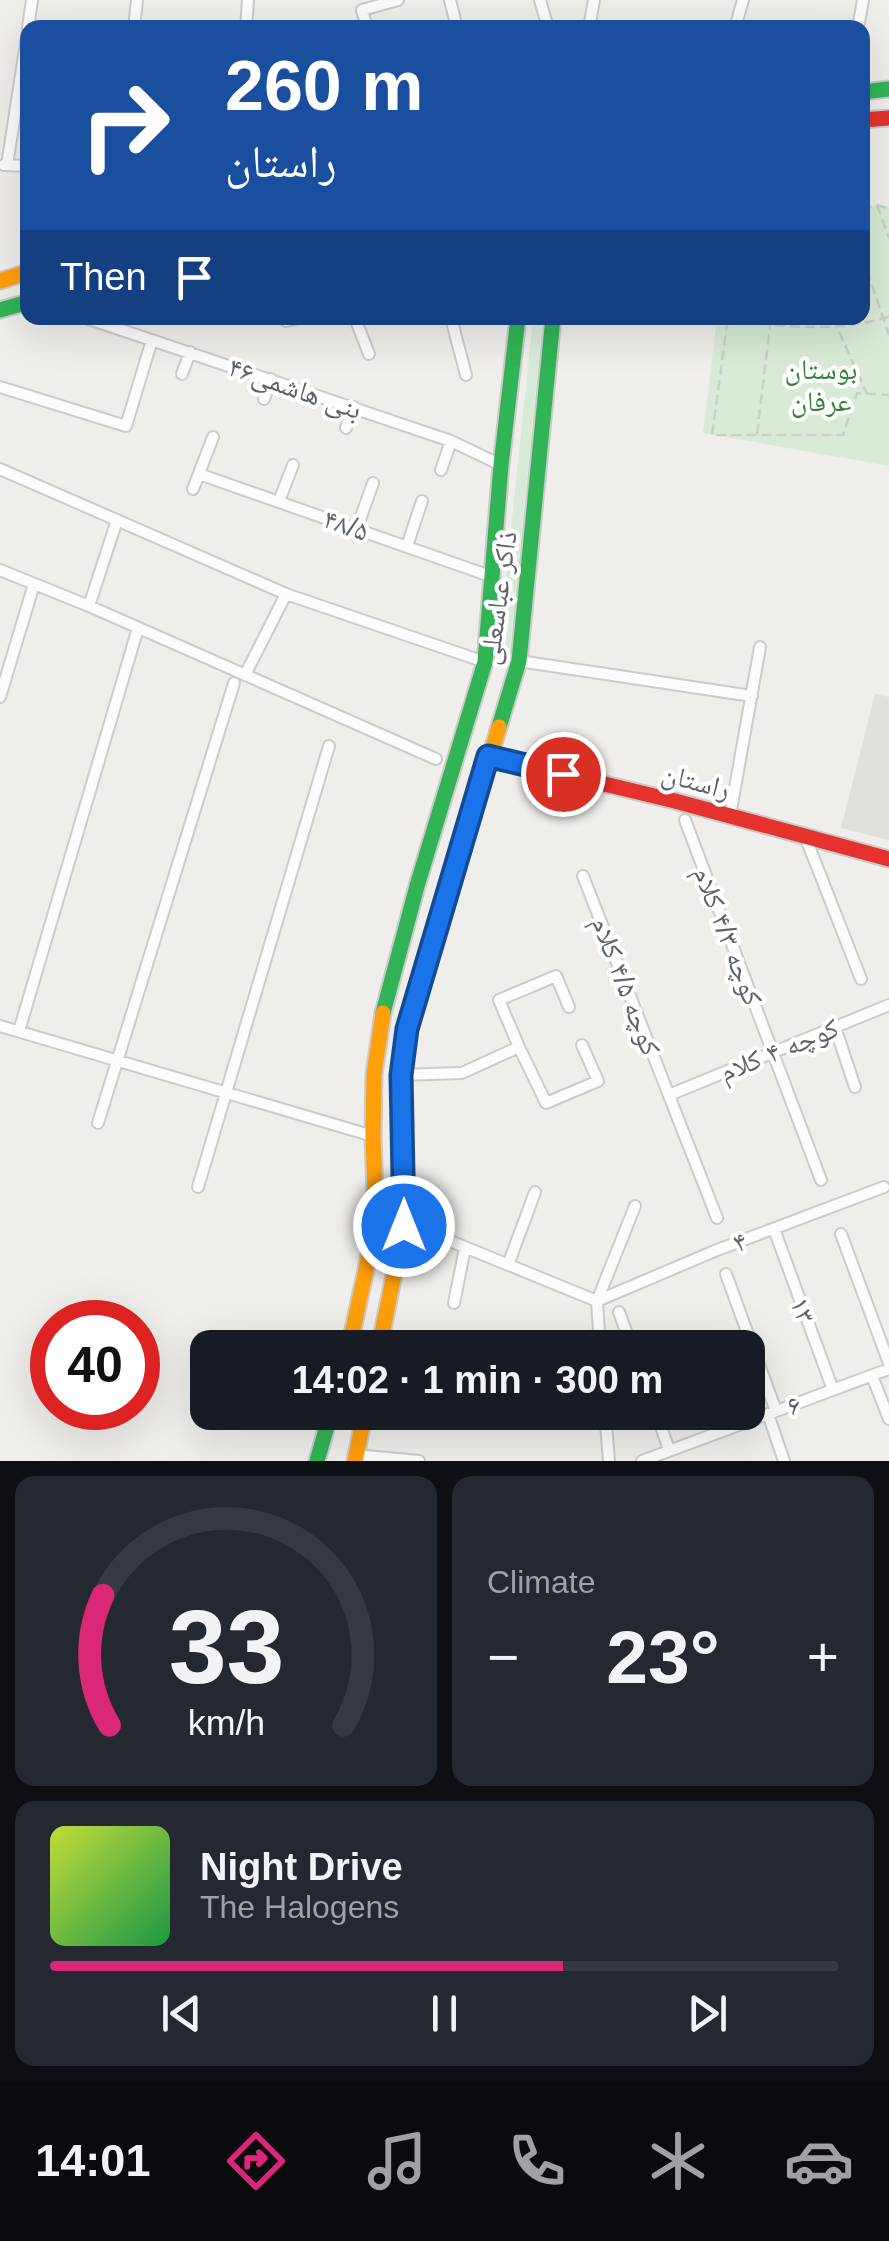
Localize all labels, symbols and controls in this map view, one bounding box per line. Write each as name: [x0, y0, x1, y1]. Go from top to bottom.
text: 260 m: [225, 47, 423, 125]
icon: right: [60, 60, 190, 190]
text: راستان: [225, 136, 337, 187]
icon: arrive: [167, 250, 222, 305]
text: Then: [60, 256, 147, 298]
street label: بنی هاشمی۴۶: [224, 351, 366, 427]
park label: بوستان عرفان: [785, 354, 857, 418]
street label: ۴۸/۵: [319, 503, 373, 547]
street label: ذاکر عباسعلی: [473, 529, 525, 667]
pin: [521, 732, 606, 817]
icon: arrive: [536, 747, 591, 802]
street label: راستان: [658, 757, 734, 806]
street label: کوچه ۴/۳ کلام: [685, 862, 769, 1011]
street label: کوچه ۴/۵ کلام: [583, 912, 667, 1061]
street label: کوچه ۴ کلام: [715, 1012, 845, 1091]
position arrow: [352, 1174, 456, 1278]
street label: ۴: [729, 1225, 751, 1259]
street label: ۱۳: [784, 1293, 822, 1327]
speed limit sign: 40: [30, 1300, 160, 1430]
text: 14:02 · 1 min · 300 m: [292, 1359, 663, 1401]
street label: ۶: [783, 1388, 805, 1422]
text: Climate: [487, 1564, 595, 1600]
text: 33: [168, 1589, 284, 1705]
text: 23°: [606, 1615, 720, 1699]
text: −: [487, 1626, 519, 1688]
text: +: [807, 1626, 839, 1688]
text: km/h: [187, 1703, 265, 1743]
text: Night Drive: [200, 1846, 403, 1888]
text: The Halogens: [200, 1889, 399, 1925]
icon: previous: [154, 1986, 209, 2041]
icon: pause: [417, 1986, 472, 2041]
icon: next: [680, 1986, 735, 2041]
icon: directions: [221, 2126, 291, 2196]
icon: music: [362, 2126, 432, 2196]
icon: phone: [502, 2126, 572, 2196]
icon: climate: [643, 2126, 713, 2196]
icon: car: [784, 2126, 854, 2196]
text: 14:01: [35, 2135, 150, 2186]

